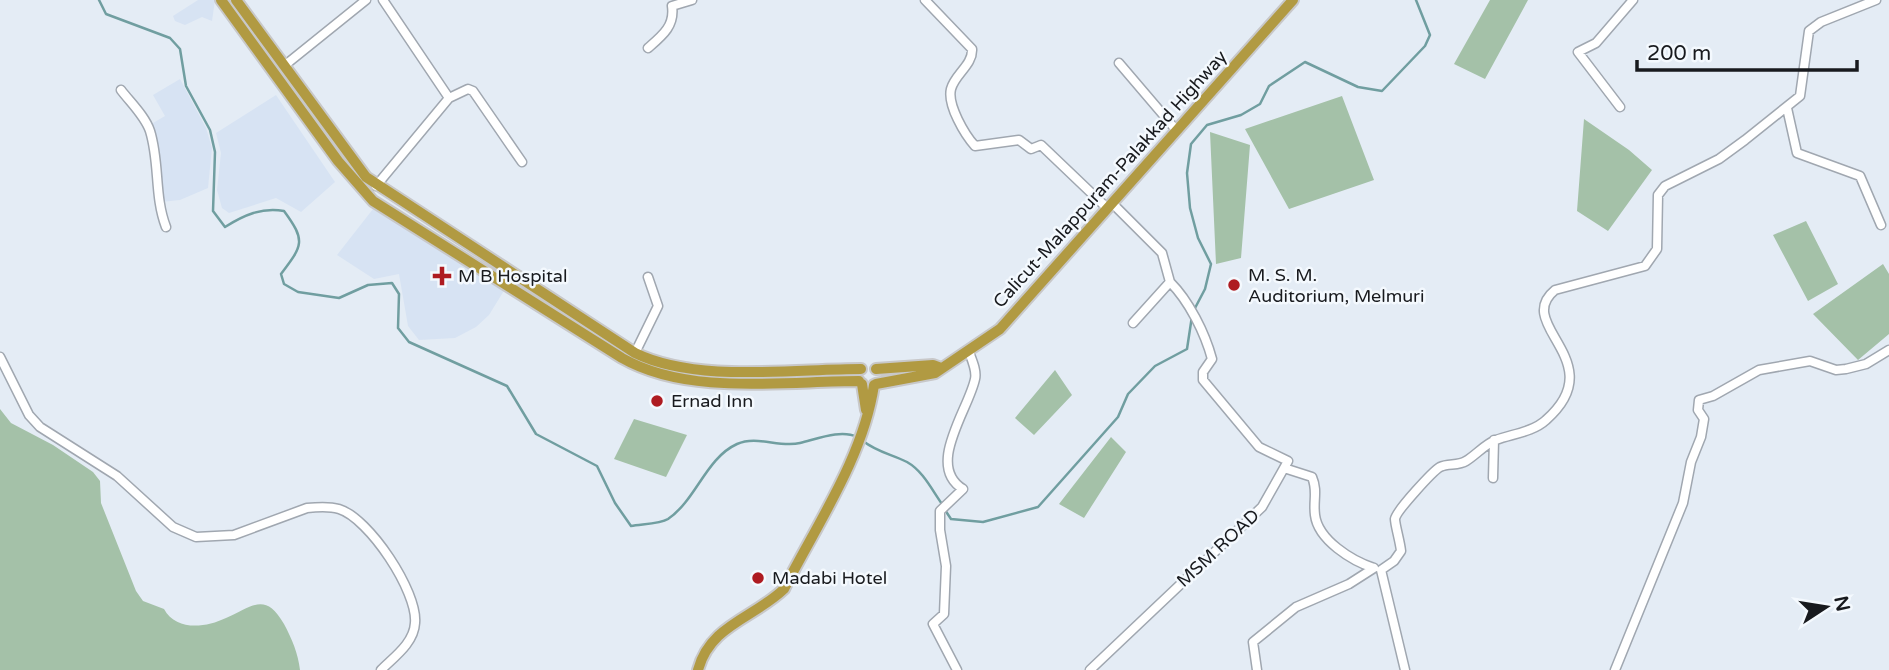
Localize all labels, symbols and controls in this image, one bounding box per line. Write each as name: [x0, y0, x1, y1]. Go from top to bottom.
scale bar: [1637, 28, 1857, 72]
text: 200 m: [1647, 41, 1711, 66]
street label: Calicut-Malappuram-Palakkad Highway: [988, 46, 1232, 312]
place label: M. S. M. Auditorium, Melmuri: [1248, 264, 1425, 307]
place label: M B Hospital: [458, 265, 567, 287]
marker: M B Hospital: [432, 266, 452, 286]
marker: M. S. M. Auditorium, Melmuri: [1226, 277, 1242, 293]
place label: Ernad Inn: [671, 390, 753, 412]
marker: Ernad Inn: [649, 393, 665, 409]
street label: MSM ROAD: [1172, 504, 1264, 592]
place label: Madabi Hotel: [772, 567, 887, 589]
marker: Madabi Hotel: [750, 570, 766, 586]
north arrow: [1791, 572, 1861, 642]
text: N: [1829, 594, 1854, 613]

